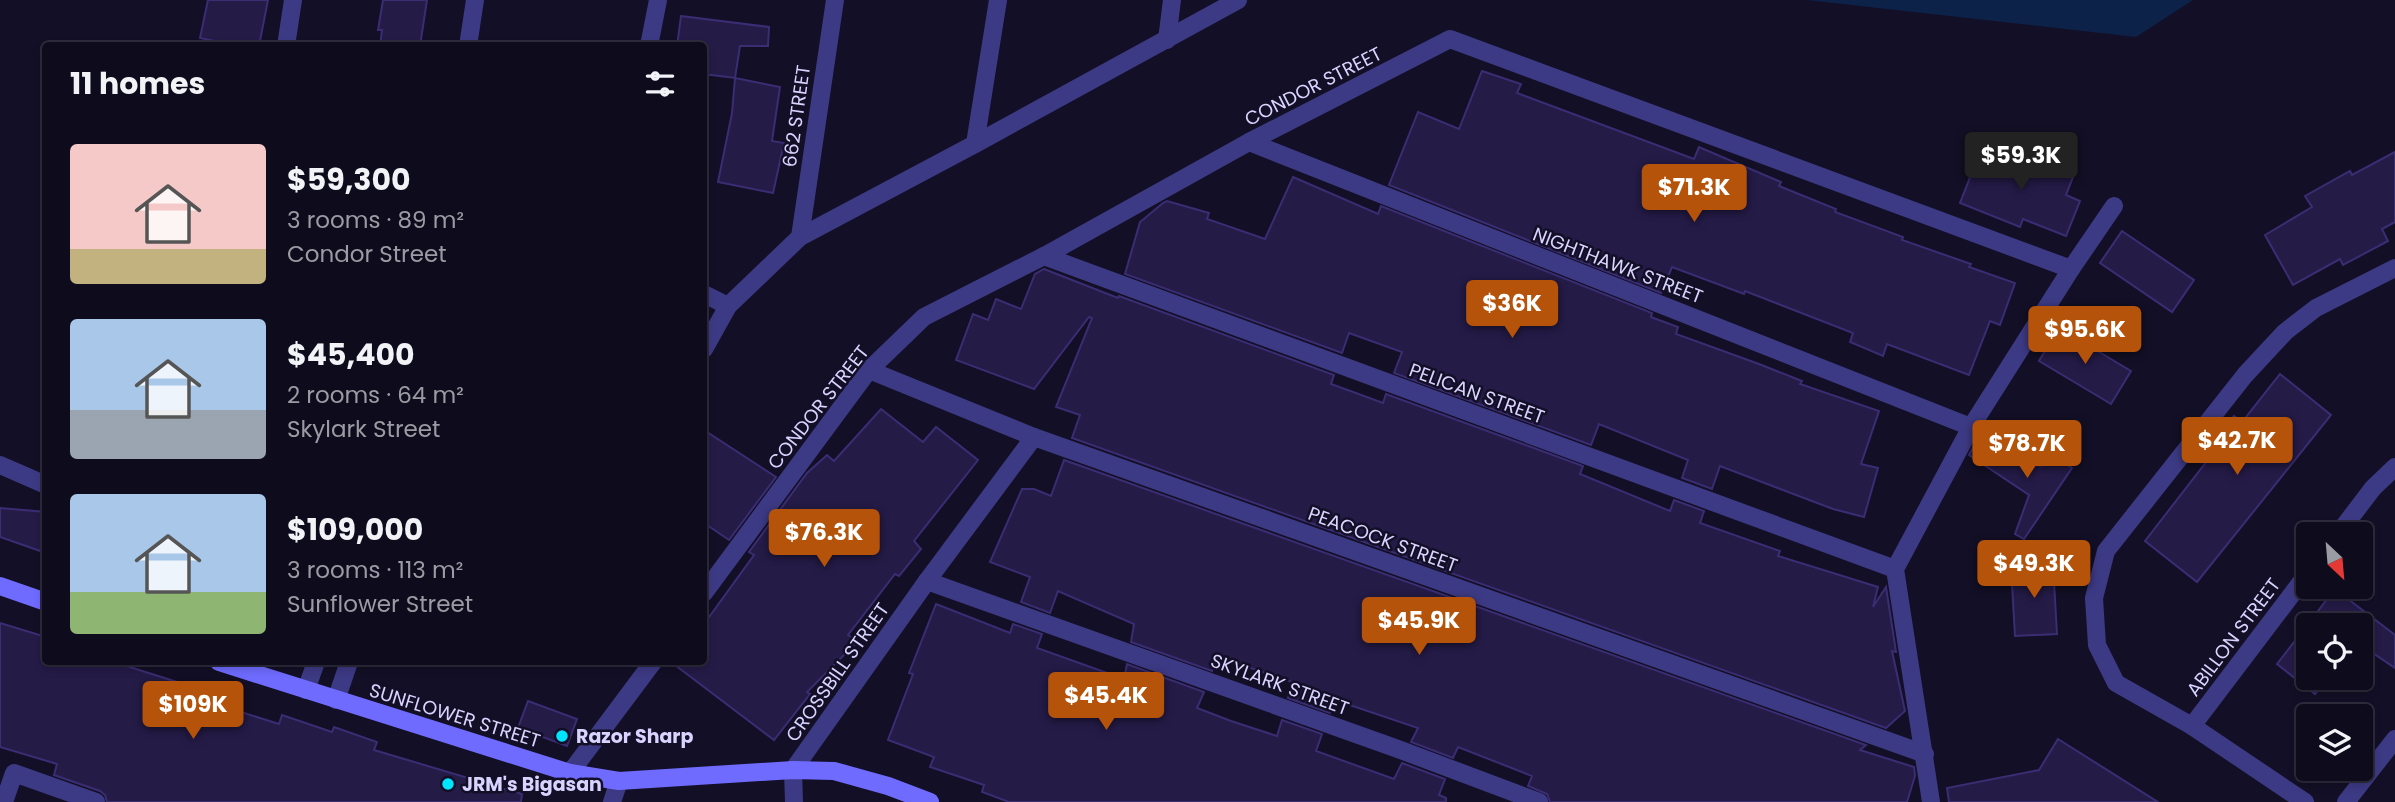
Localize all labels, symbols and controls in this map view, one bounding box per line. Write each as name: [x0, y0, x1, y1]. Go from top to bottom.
street label: CONDOR STREET: [1240, 40, 1387, 133]
text: 11 homes: [70, 62, 205, 105]
street label: 662 STREET: [776, 63, 817, 169]
icon: filters: [641, 65, 679, 103]
pin: $59.3K: [1964, 132, 2078, 192]
text: $59.3K: [1981, 139, 2061, 171]
text: $59,300: [287, 158, 411, 201]
pin: $71.3K: [1637, 164, 1751, 224]
text: $71.3K: [1658, 171, 1730, 203]
icon: home: [126, 172, 210, 256]
text: 3 rooms · 89 m²: [287, 204, 464, 236]
street label: NIGHTHAWK STREET: [1529, 221, 1707, 310]
text: Condor Street: [287, 238, 447, 270]
pin: $36K: [1471, 280, 1553, 340]
text: $36K: [1482, 287, 1542, 319]
pin: $95.6K: [2028, 306, 2142, 366]
text: $95.6K: [2044, 313, 2126, 345]
text: $45,400: [287, 333, 415, 376]
street label: CONDOR STREET: [761, 340, 875, 475]
icon: home: [126, 347, 210, 431]
street label: PELICAN STREET: [1405, 356, 1548, 430]
text: 2 rooms · 64 m²: [287, 379, 464, 411]
text: Skylark Street: [287, 413, 440, 445]
pin: $42.7K: [2180, 418, 2294, 477]
pin: $78.7K: [1970, 420, 2084, 480]
text: $42.7K: [2198, 424, 2276, 456]
text: $78.7K: [1988, 427, 2066, 459]
street label: PEACOCK STREET: [1304, 500, 1461, 579]
text: $109,000: [287, 508, 423, 551]
pin: $76.3K: [767, 510, 881, 569]
text: $76.3K: [785, 516, 863, 548]
icon: home: [126, 522, 210, 606]
north arrow: [2296, 522, 2373, 598]
map controls: [2296, 522, 2373, 781]
pin: $49.3K: [1977, 540, 2091, 600]
text: $49.3K: [1993, 547, 2075, 579]
text: 3 rooms · 113 m²: [287, 554, 463, 586]
street label: ABILLON STREET: [2180, 573, 2287, 702]
text: Sunflower Street: [287, 588, 473, 620]
street label: CROSSBILL STREET: [779, 597, 896, 747]
pin: $45.9K: [1362, 598, 1476, 657]
text: $45.9K: [1378, 604, 1460, 636]
button: locate: [2296, 613, 2373, 690]
street label: SKYLARK STREET: [1207, 647, 1353, 722]
pin: $45.4K: [1049, 672, 1163, 732]
street label: SUNFLOWER STREET: [366, 677, 544, 754]
text: $45.4K: [1064, 679, 1148, 711]
pin: $109K: [144, 682, 242, 741]
text: $109K: [159, 688, 227, 720]
button: layers: [2296, 704, 2373, 781]
place label: Razor Sharp: [576, 723, 694, 750]
marker: Razor Sharp: [554, 728, 570, 744]
place label: JRM's Bigasan: [462, 771, 602, 798]
marker: JRM's Bigasan: [440, 776, 456, 792]

